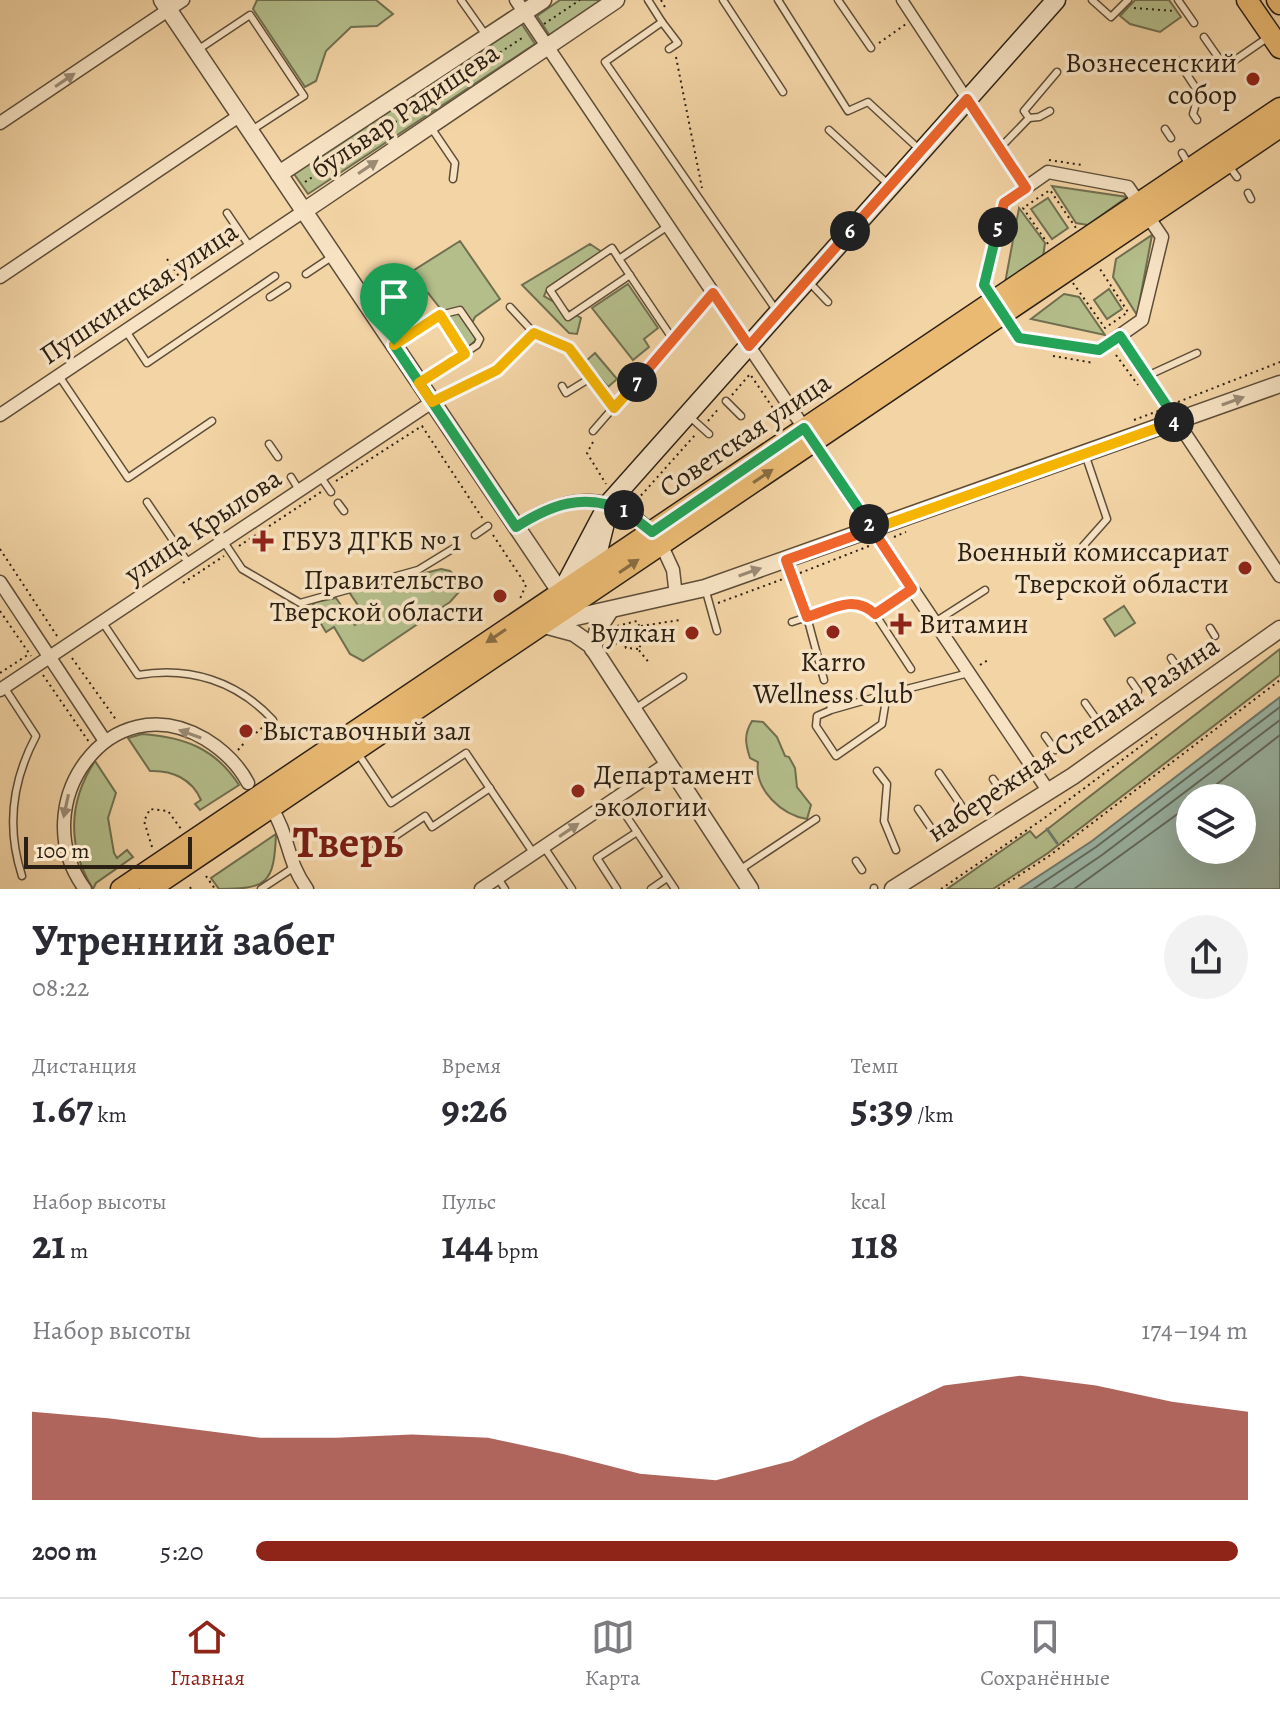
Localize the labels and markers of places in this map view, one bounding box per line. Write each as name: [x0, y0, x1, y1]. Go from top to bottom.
place label: Вознесенский собор: [1065, 44, 1237, 114]
marker: Вознесенский собор: [1244, 70, 1262, 88]
pin: 5: [978, 207, 1018, 247]
pin: 6: [830, 211, 870, 251]
pin: [360, 263, 428, 345]
pin: 7: [617, 362, 657, 402]
pin: 4: [1154, 402, 1194, 442]
pin: 1: [604, 490, 644, 530]
pin: 2: [849, 504, 889, 544]
place label: ГБУЗ ДГКБ № 1: [281, 522, 461, 560]
marker: ГБУЗ ДГКБ № 1: [252, 530, 274, 552]
place label: Военный комиссариат Тверской области: [956, 533, 1229, 603]
marker: Военный комиссариат Тверской области: [1236, 559, 1254, 577]
place label: Правительство Тверской области: [270, 561, 484, 631]
marker: Правительство Тверской области: [491, 587, 509, 605]
place label: Витамин: [919, 605, 1029, 643]
marker: Витамин: [890, 613, 912, 635]
place label: Вулкан: [590, 614, 676, 652]
marker: Karro Wellness Club: [824, 623, 842, 641]
marker: Вулкан: [683, 624, 701, 642]
place label: Karro Wellness Club: [752, 643, 913, 713]
place label: Выставочный зал: [262, 712, 471, 750]
marker: Выставочный зал: [237, 722, 255, 740]
place label: Департамент экологии: [594, 756, 754, 826]
marker: Департамент экологии: [569, 782, 587, 800]

